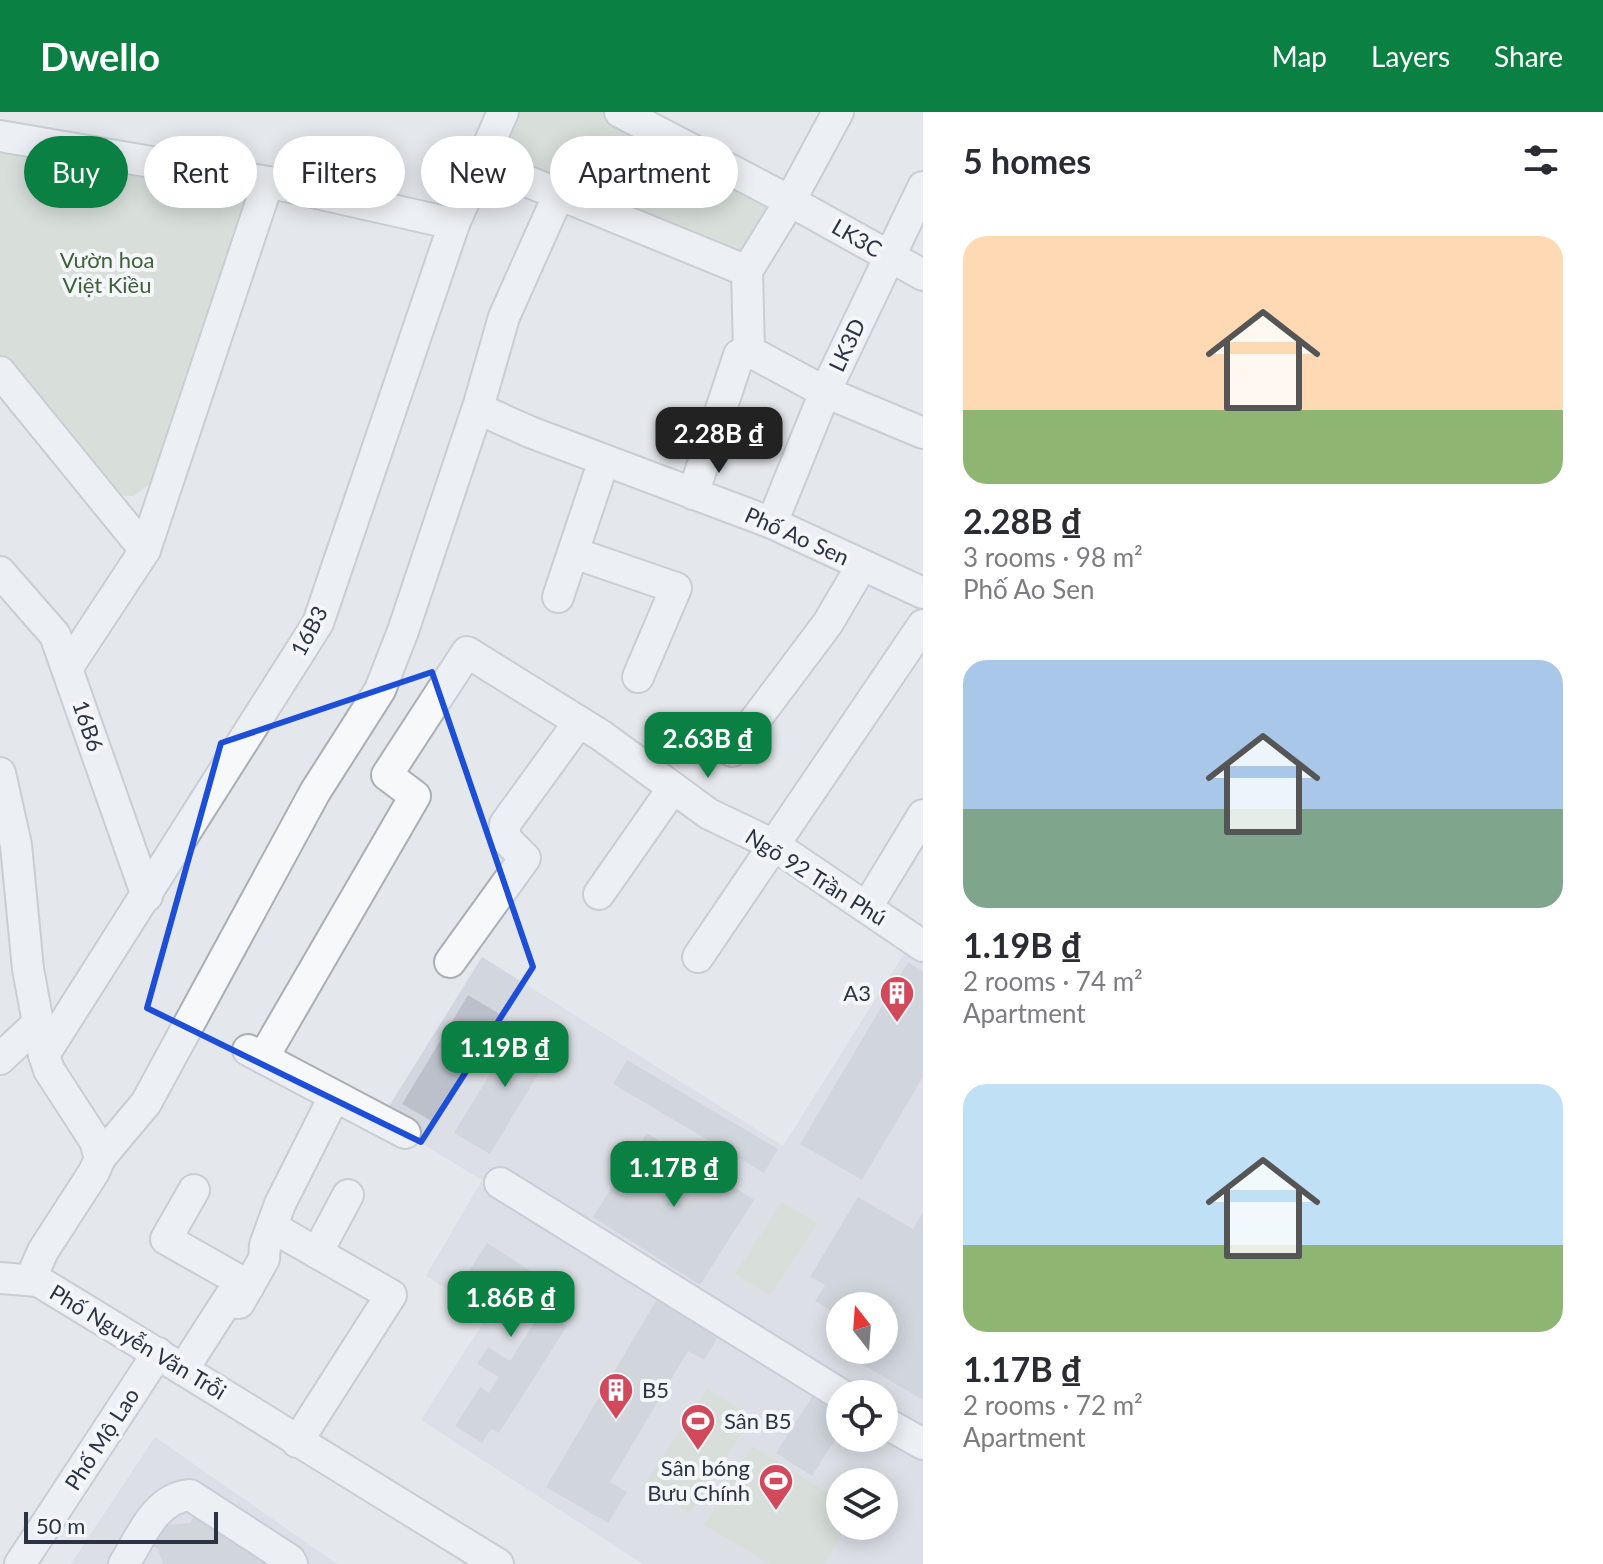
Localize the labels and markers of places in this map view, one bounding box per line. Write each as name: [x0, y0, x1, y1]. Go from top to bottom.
pin: 2.28B ₫: [645, 407, 793, 475]
pin: 2.63B ₫: [634, 712, 782, 780]
building icon: A3: [878, 974, 916, 1024]
place label: A3: [843, 979, 871, 1006]
pin: 1.19B ₫: [431, 1021, 579, 1089]
pin: 1.17B ₫: [600, 1141, 748, 1209]
pin: 1.86B ₫: [437, 1271, 585, 1339]
building icon: B5: [597, 1371, 635, 1421]
place label: B5: [642, 1376, 669, 1403]
sports icon: Sân B5: [679, 1402, 717, 1452]
place label: Sân B5: [724, 1407, 792, 1434]
place label: Sân bóng Bưu Chính: [647, 1454, 750, 1506]
sports icon: Sân bóng Bưu Chính: [757, 1462, 795, 1512]

